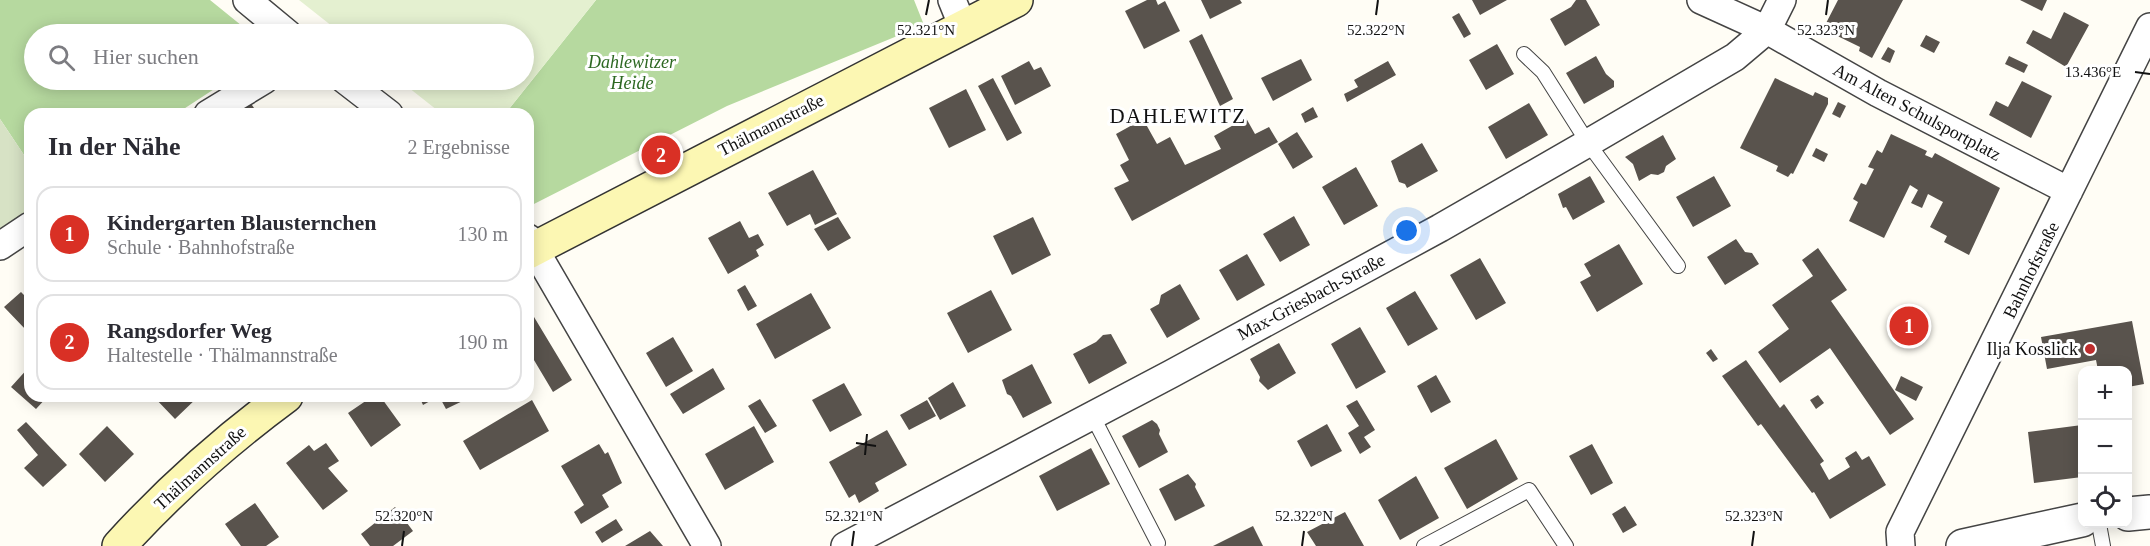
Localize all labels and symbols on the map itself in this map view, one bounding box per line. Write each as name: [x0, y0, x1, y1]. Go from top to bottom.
text: 52.321°N: [897, 22, 955, 38]
text: 52.322°N: [1347, 22, 1405, 38]
text: 52.323°N: [1797, 22, 1855, 38]
park label: Dahlewitzer Heide: [587, 52, 677, 93]
street label: Am Alten Schulsportplatz: [1830, 59, 2004, 165]
text: 13.436°E: [2065, 64, 2121, 80]
street label: Thälmannstraße: [715, 90, 827, 160]
district label: DAHLEWITZ: [1109, 104, 1247, 128]
pin: 2: [642, 132, 680, 178]
your location: [1392, 216, 1421, 245]
street label: Bahnhofstraße: [1999, 218, 2063, 322]
street label: Max-Griesbach-Straße: [1234, 250, 1388, 344]
pin: 1: [1890, 304, 1928, 348]
place label: Ilja Kosslick: [1987, 339, 2078, 359]
marker: Ilja Kosslick: [2083, 342, 2097, 356]
street label: Thälmannstraße: [150, 422, 250, 514]
text: 52.320°N: [375, 508, 433, 524]
text: 52.321°N: [825, 508, 883, 524]
text: 52.322°N: [1275, 508, 1333, 524]
text: 52.323°N: [1725, 508, 1783, 524]

